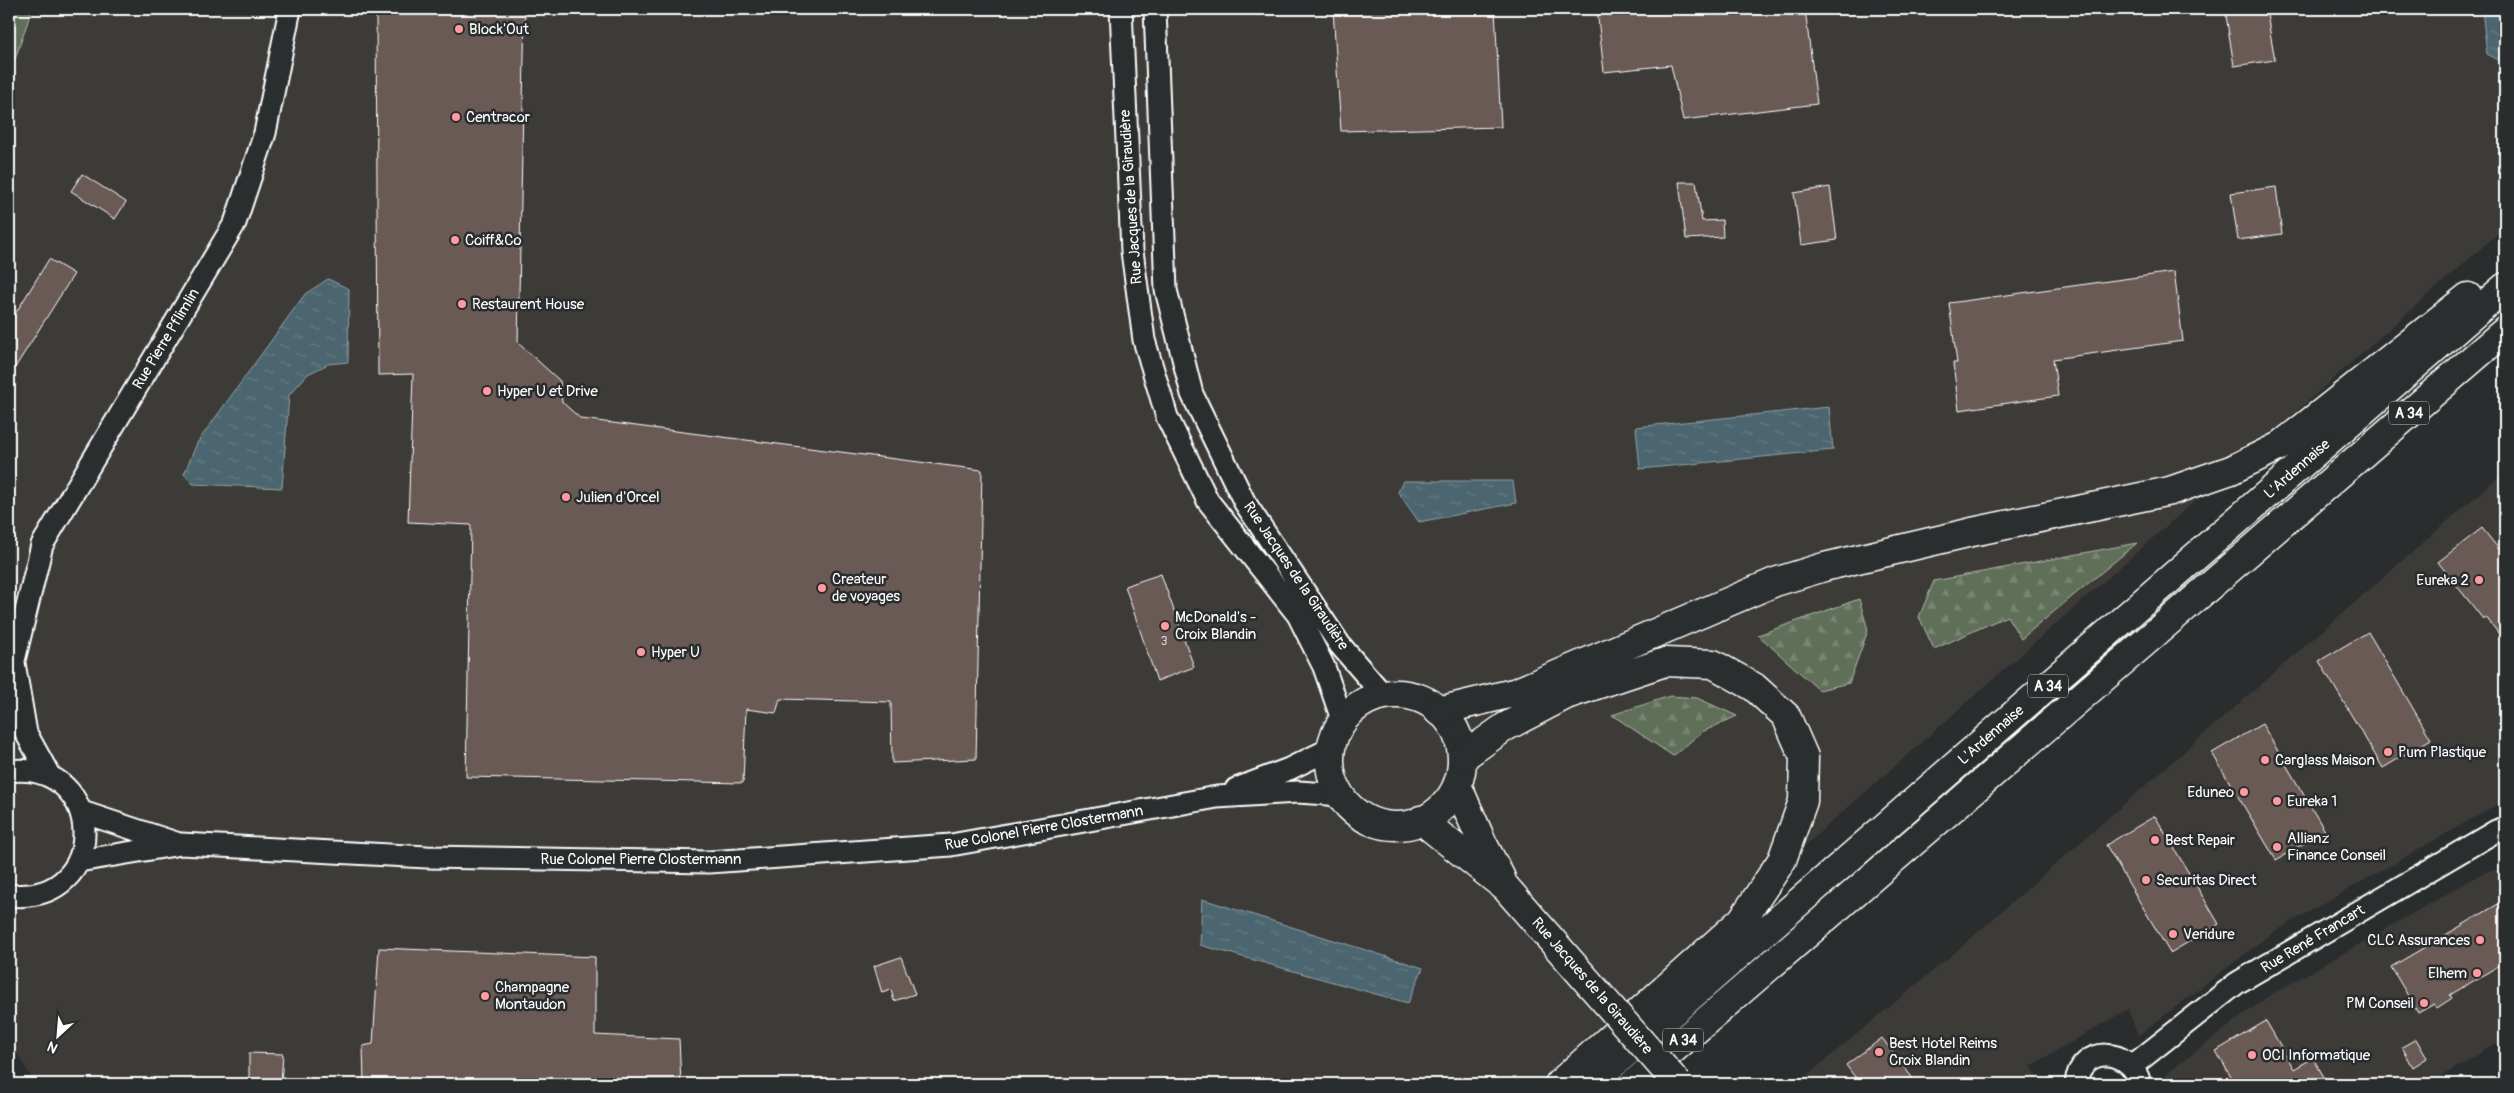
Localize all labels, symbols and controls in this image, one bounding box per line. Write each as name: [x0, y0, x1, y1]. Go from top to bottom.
place label: Block'Out: [469, 20, 530, 39]
marker: Block'Out: [453, 23, 465, 35]
place label: Centracor: [466, 108, 531, 127]
street label: Rue Jacques de la Giraudière: [1115, 108, 1147, 285]
marker: Centracor: [450, 111, 462, 123]
place label: Coiff&Co: [465, 231, 522, 250]
marker: Coiff&Co: [449, 234, 461, 246]
street label: Rue Pierre Pflimlin: [128, 285, 204, 393]
place label: Restaurent House: [472, 295, 585, 314]
marker: Restaurent House: [456, 298, 468, 310]
place label: Hyper U et Drive: [497, 382, 598, 401]
marker: Hyper U et Drive: [481, 385, 493, 397]
road number: A 34: [2389, 402, 2429, 424]
street label: L'Ardennaise: [2260, 435, 2334, 503]
place label: Julien d'Orcel: [576, 488, 660, 507]
marker: Julien d'Orcel: [560, 491, 572, 503]
street label: Rue Jacques de la Giraudière: [1239, 498, 1353, 654]
place label: Createur de voyages: [832, 570, 900, 606]
place label: Eureka 2: [2416, 571, 2469, 590]
marker: Eureka 2: [2473, 574, 2485, 586]
marker: Createur de voyages: [816, 582, 828, 594]
place label: McDonald's - Croix Blandin: [1175, 608, 1256, 644]
marker: McDonald's - Croix Blandin: [1159, 620, 1171, 632]
house number: 3: [1161, 634, 1168, 649]
place label: Hyper U: [651, 643, 700, 662]
marker: Hyper U: [635, 646, 647, 658]
road number: A 34: [2028, 674, 2068, 698]
street label: L'Ardennaise: [1954, 701, 2028, 769]
place label: Pum Plastique: [2398, 743, 2487, 762]
marker: Pum Plastique: [2382, 746, 2394, 758]
place label: Carglass Maison: [2275, 751, 2375, 770]
marker: Carglass Maison: [2259, 754, 2271, 766]
place label: Eduneo: [2187, 783, 2234, 802]
marker: Eduneo: [2238, 786, 2250, 798]
place label: Eureka 1: [2287, 792, 2337, 811]
marker: Eureka 1: [2271, 795, 2283, 807]
street label: Rue Colonel Pierre Clostermann: [943, 801, 1145, 855]
place label: Allianz Finance Conseil: [2287, 829, 2386, 865]
place label: Best Repair: [2165, 831, 2236, 850]
marker: Best Repair: [2149, 834, 2161, 846]
marker: Allianz Finance Conseil: [2271, 841, 2283, 853]
street label: Rue Colonel Pierre Clostermann: [541, 850, 742, 869]
place label: Securitas Direct: [2156, 871, 2257, 890]
marker: Securitas Direct: [2140, 874, 2152, 886]
street label: Rue René Francart: [2258, 900, 2369, 977]
street label: Rue Jacques de la Giraudière: [1527, 914, 1657, 1059]
place label: Veridure: [2183, 925, 2235, 944]
marker: Veridure: [2167, 928, 2179, 940]
place label: CLC Assurances: [2367, 931, 2470, 950]
marker: CLC Assurances: [2474, 934, 2486, 946]
place label: Elhem: [2428, 964, 2467, 983]
marker: Elhem: [2471, 967, 2483, 979]
place label: Champagne Montaudon: [495, 978, 570, 1014]
marker: Champagne Montaudon: [479, 990, 491, 1002]
place label: PM Conseil: [2346, 994, 2414, 1013]
marker: PM Conseil: [2418, 997, 2430, 1009]
north arrow: [32, 1010, 82, 1060]
road number: A 34: [1663, 1028, 1703, 1052]
place label: Best Hotel Reims Croix Blandin: [1889, 1034, 1997, 1070]
text: N: [45, 1038, 61, 1057]
marker: Best Hotel Reims Croix Blandin: [1873, 1046, 1885, 1058]
place label: OCI Informatique: [2262, 1046, 2371, 1065]
marker: OCI Informatique: [2246, 1049, 2258, 1061]

